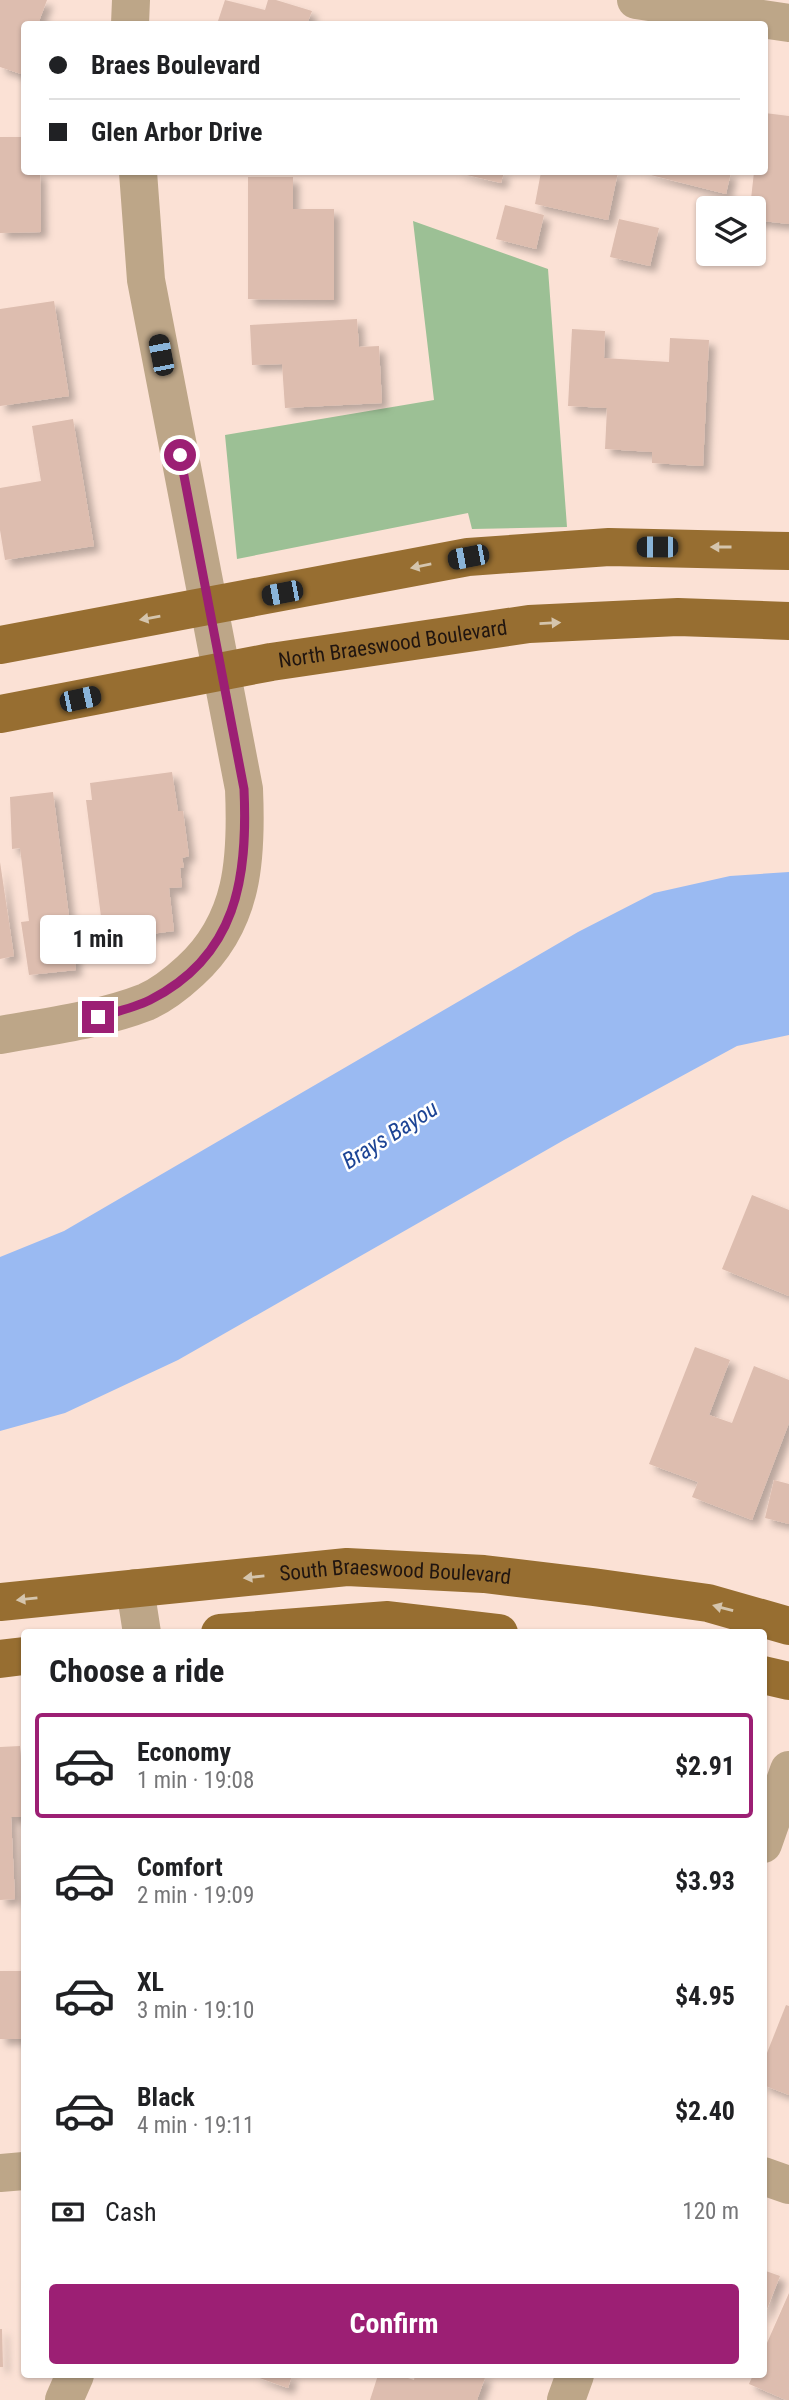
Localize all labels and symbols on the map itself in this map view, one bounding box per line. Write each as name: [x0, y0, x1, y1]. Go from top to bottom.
car: [147, 332, 176, 378]
route start: [164, 439, 196, 471]
car: [637, 537, 679, 558]
one-way arrow: [710, 541, 732, 553]
car: [446, 543, 491, 571]
one-way arrow: [410, 561, 432, 572]
car: [260, 579, 305, 607]
one-way arrow: [138, 613, 160, 624]
street label: North Braeswood Boulevard: [277, 615, 509, 673]
one-way arrow: [540, 618, 562, 629]
car: [58, 684, 103, 714]
callout: 1 min: [40, 916, 156, 964]
route end: [82, 1001, 114, 1033]
water label: Brays Bayou: [337, 1095, 443, 1175]
street label: South Braeswood Boulevard: [278, 1555, 512, 1589]
one-way arrow: [243, 1571, 265, 1582]
one-way arrow: [16, 1594, 38, 1605]
one-way arrow: [712, 1602, 733, 1612]

